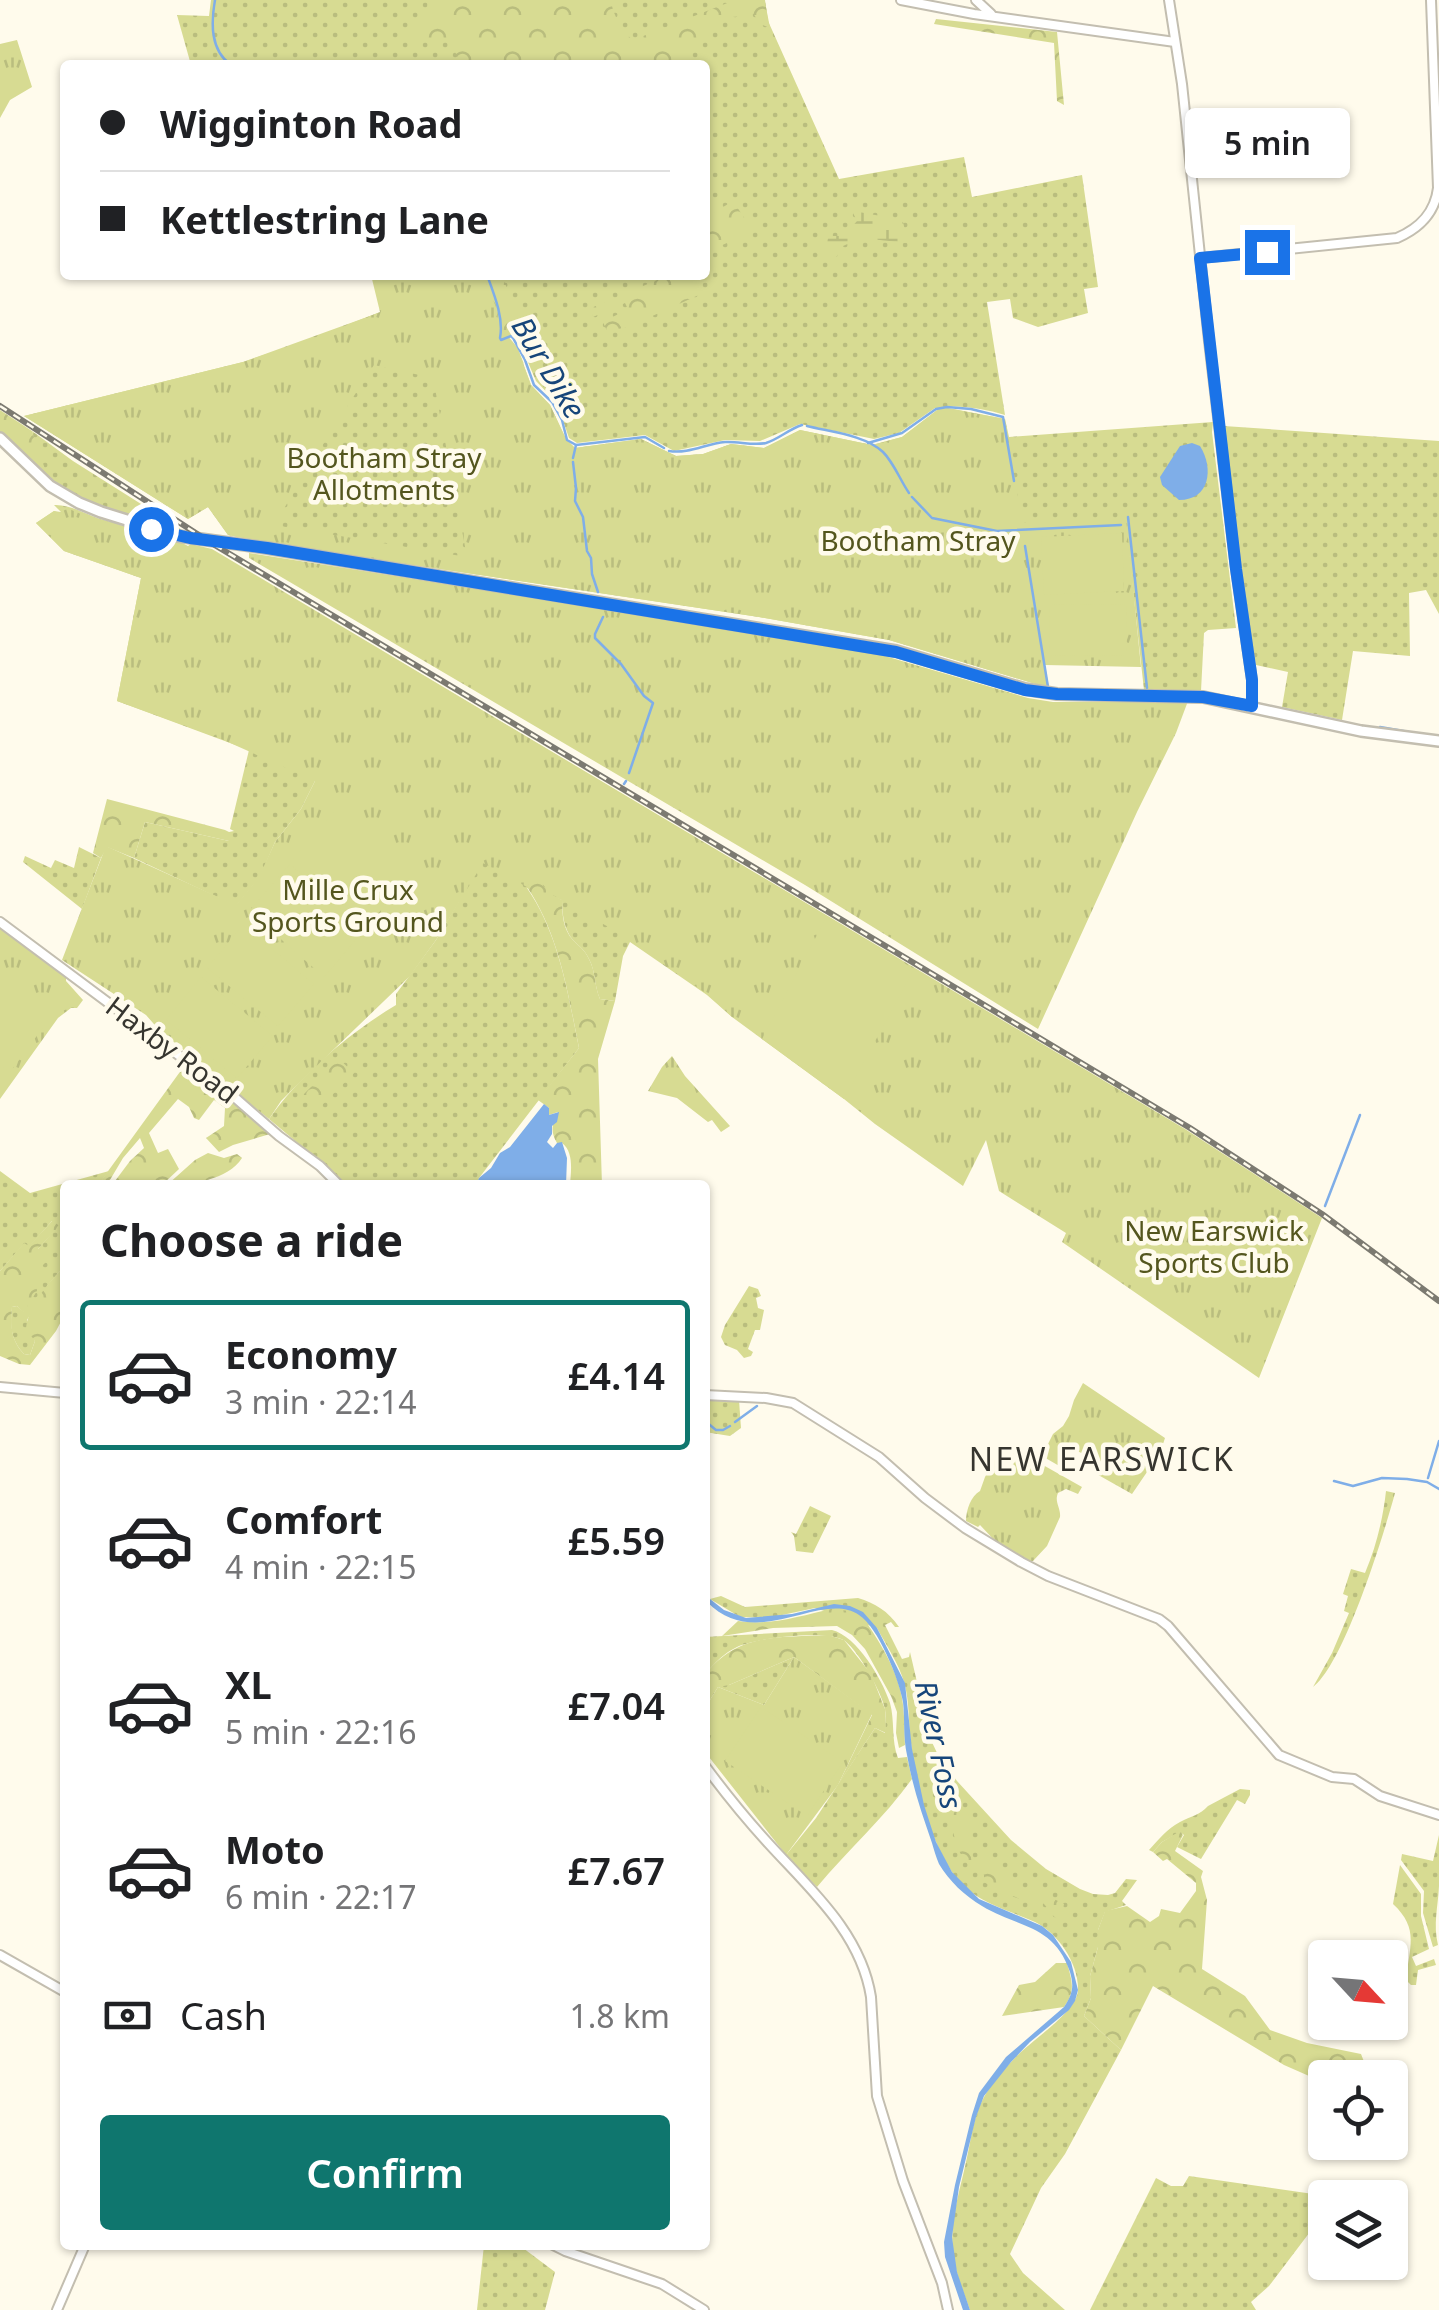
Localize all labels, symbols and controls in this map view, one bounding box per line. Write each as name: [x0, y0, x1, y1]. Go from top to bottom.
text: Wigginton Road: [160, 97, 462, 149]
callout: 5 min: [1184, 107, 1350, 177]
text: 5 min: [1224, 121, 1311, 164]
text: Kettlestring Lane: [160, 193, 489, 245]
route end: [1245, 230, 1290, 275]
water label: Bur Dike: [503, 309, 596, 426]
park label: Bootham Stray Allotments: [286, 438, 482, 508]
route start: [129, 507, 174, 552]
park label: Bootham Stray: [820, 521, 1016, 559]
park label: Mille Crux Sports Ground: [252, 870, 444, 940]
street label: Haxby Road: [99, 987, 247, 1112]
text: Choose a ride: [100, 1209, 403, 1270]
park label: New Earswick Sports Club: [1124, 1211, 1304, 1281]
text: Economy: [225, 1328, 397, 1380]
icon: car: [105, 1330, 195, 1420]
text: £4.14: [568, 1349, 665, 1401]
text: 3 min · 22:14: [225, 1380, 417, 1423]
district label: NEW EARSWICK: [969, 1437, 1235, 1480]
text: Comfort: [225, 1493, 382, 1545]
icon: car: [105, 1495, 195, 1585]
text: £5.59: [568, 1514, 665, 1566]
text: 4 min · 22:15: [225, 1545, 417, 1588]
text: XL: [225, 1658, 272, 1710]
icon: car: [105, 1660, 195, 1750]
water label: River Foss: [906, 1676, 973, 1813]
text: £7.04: [568, 1679, 665, 1731]
text: 5 min · 22:16: [225, 1710, 417, 1753]
text: Moto: [225, 1823, 325, 1875]
icon: car: [105, 1825, 195, 1915]
text: £7.67: [568, 1844, 665, 1896]
text: 6 min · 22:17: [225, 1875, 417, 1918]
north arrow: [1308, 1940, 1408, 2040]
map controls: [1308, 1940, 1408, 2280]
icon: cash: [100, 1988, 155, 2043]
text: Cash: [180, 1989, 267, 2041]
text: 1.8 km: [569, 1994, 670, 2037]
button: locate: [1308, 2060, 1408, 2160]
button: Confirm: [100, 2115, 670, 2230]
button: layers: [1308, 2180, 1408, 2280]

